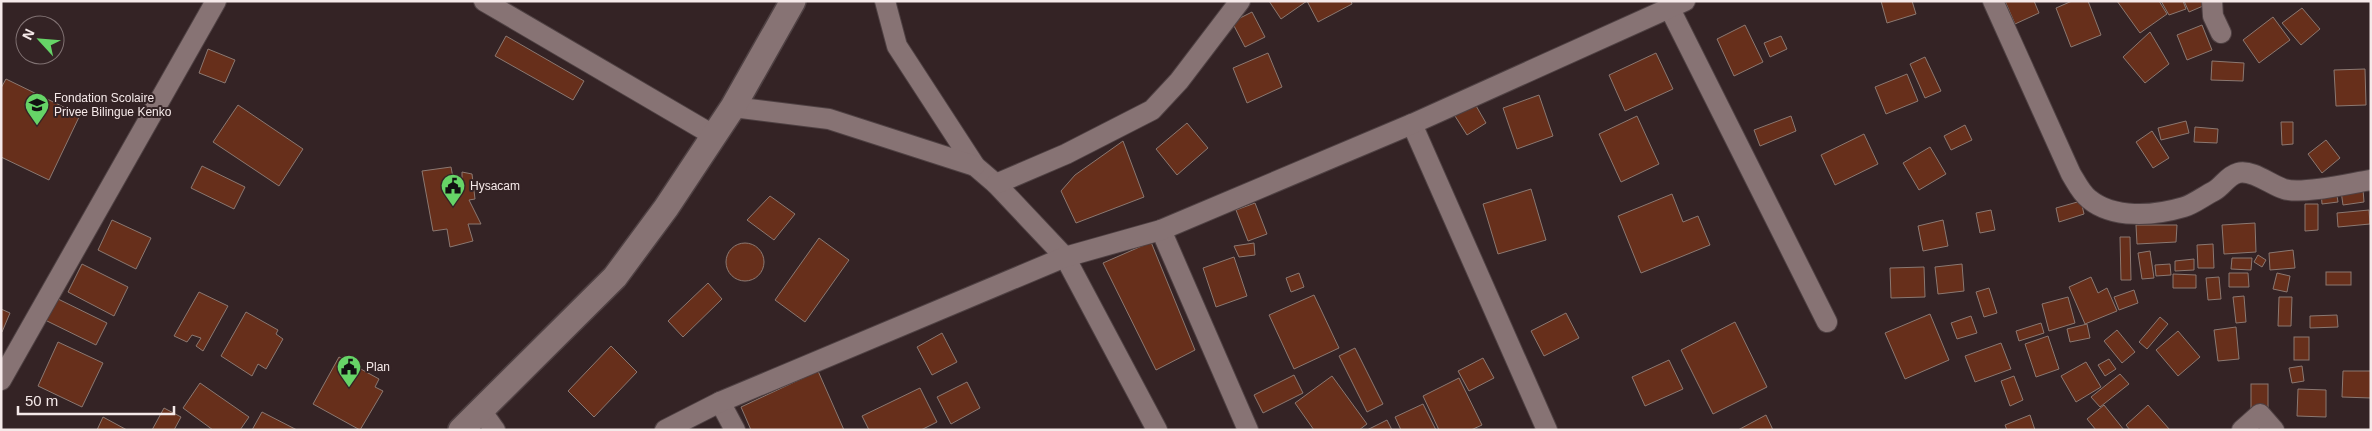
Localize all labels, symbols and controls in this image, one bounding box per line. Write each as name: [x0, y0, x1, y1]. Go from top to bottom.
north arrow: [15, 15, 65, 65]
text: N: [19, 26, 38, 42]
place label: Fondation Scolaire Privee Bilingue Kenko: [54, 91, 172, 119]
school or university icon: Fondation Scolaire Privee Bilingue Kenko: [24, 92, 50, 126]
public building icon: Hysacam: [440, 173, 466, 207]
place label: Hysacam: [470, 179, 520, 193]
public building icon: Plan: [336, 354, 362, 388]
place label: Plan: [366, 360, 390, 374]
scale bar: [18, 384, 174, 416]
text: 50 m: [25, 392, 58, 409]

